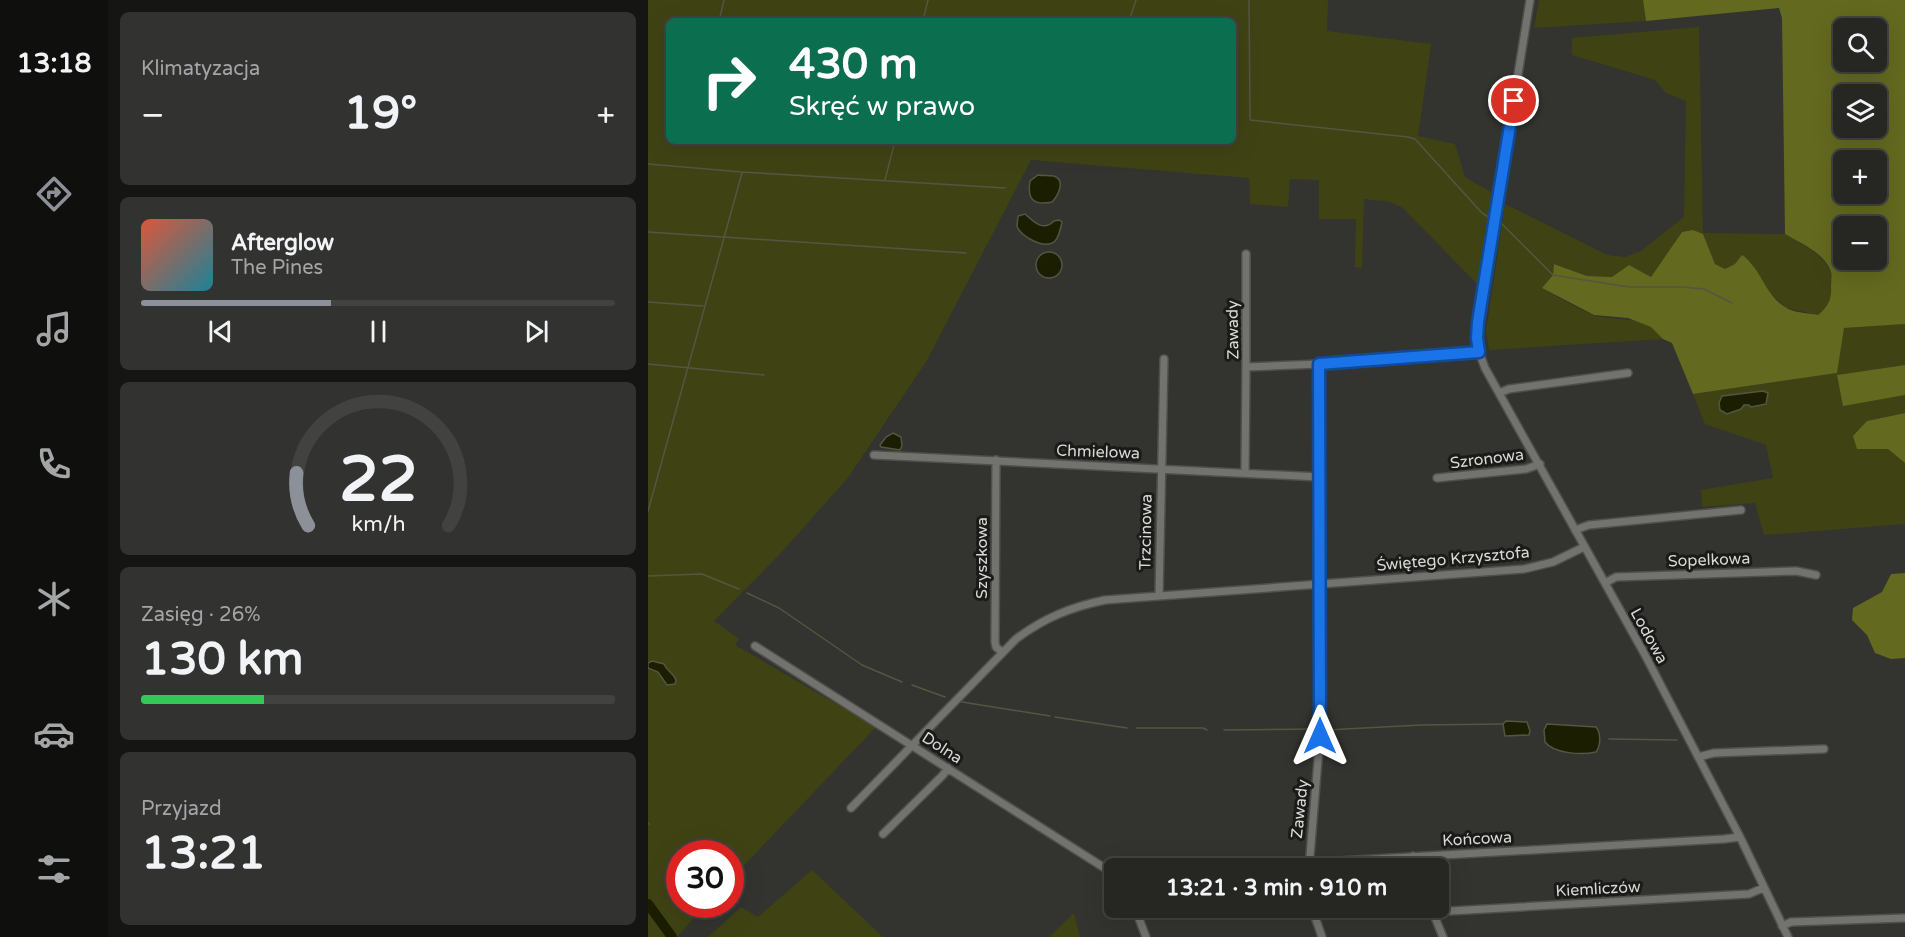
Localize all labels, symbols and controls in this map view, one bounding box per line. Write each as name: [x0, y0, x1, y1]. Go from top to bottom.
map controls: [1833, 18, 1887, 270]
button: search: [1833, 18, 1887, 72]
text: 430 m: [789, 39, 918, 90]
icon: right: [690, 42, 768, 120]
text: 13:18: [17, 47, 91, 80]
text: Klimatyzacja: [141, 57, 260, 81]
pin: [1488, 75, 1539, 126]
icon: arrive: [1497, 84, 1530, 117]
button: layers: [1833, 84, 1887, 138]
text: 19°: [344, 87, 417, 141]
text: Skręć w prawo: [789, 90, 975, 123]
text: −: [141, 96, 165, 135]
text: +: [596, 96, 615, 135]
button: +: [1833, 150, 1887, 204]
icon: directions: [33, 173, 75, 215]
button: −: [1833, 216, 1887, 270]
text: Afterglow: [231, 230, 334, 256]
text: The Pines: [231, 256, 323, 280]
street label: Zawady: [1222, 300, 1244, 360]
icon: music: [33, 308, 75, 350]
icon: previous: [204, 315, 237, 348]
icon: pause: [362, 315, 395, 348]
icon: next: [520, 315, 553, 348]
street label: Chmielowa: [1056, 441, 1140, 463]
icon: phone: [33, 443, 75, 485]
text: 22: [339, 443, 417, 518]
street label: Szronowa: [1449, 445, 1525, 473]
street label: Trzcinowa: [1135, 494, 1157, 570]
text: km/h: [351, 511, 405, 537]
street label: Szyszkowa: [972, 517, 992, 599]
street label: Świętego Krzysztofa: [1376, 542, 1530, 576]
street label: Sopelkowa: [1667, 549, 1751, 571]
icon: climate: [33, 578, 75, 620]
text: Zasięg · 26%: [141, 603, 261, 627]
street label: Lodowa: [1626, 605, 1672, 667]
text: 130 km: [141, 633, 303, 687]
position arrow: [1288, 704, 1352, 768]
icon: car: [33, 713, 75, 755]
street label: Dolna: [918, 728, 966, 768]
street label: Zawady: [1287, 778, 1313, 840]
text: Przyjazd: [141, 797, 222, 821]
text: 13:21: [141, 827, 266, 881]
street label: Końcowa: [1442, 827, 1512, 851]
speed limit sign: 30: [666, 840, 744, 918]
icon: filters: [33, 848, 75, 890]
text: 13:21 · 3 min · 910 m: [1166, 875, 1387, 901]
street label: Kiemliczów: [1555, 877, 1641, 901]

